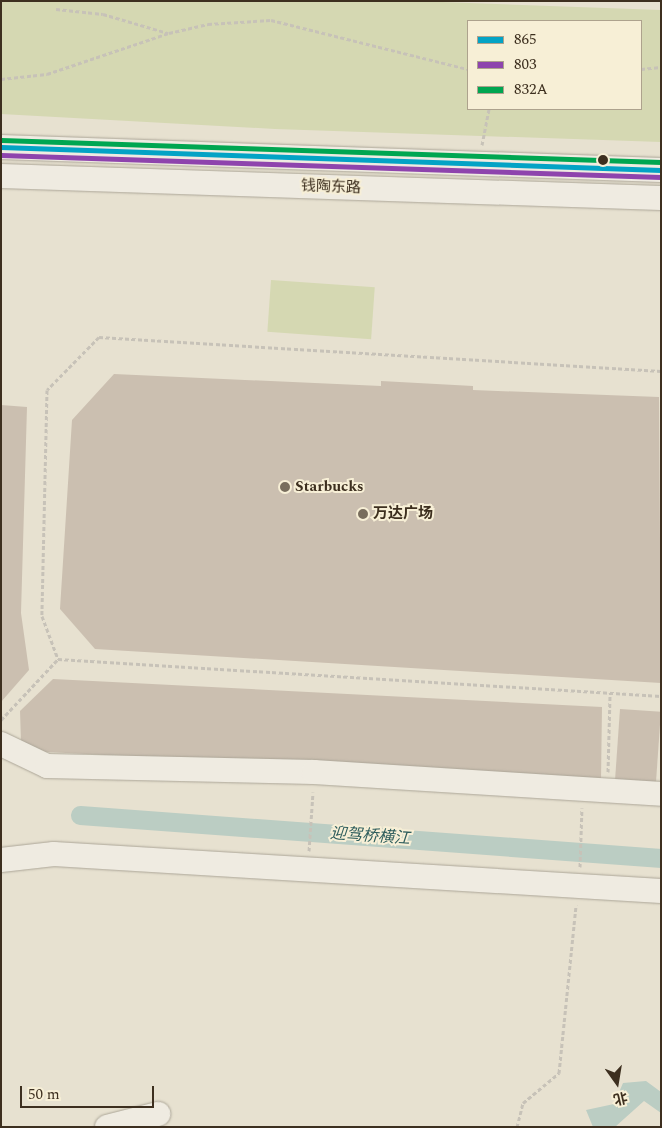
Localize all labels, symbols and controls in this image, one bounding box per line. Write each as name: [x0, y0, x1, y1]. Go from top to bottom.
legend: [467, 20, 642, 110]
text: 865: [514, 28, 537, 51]
text: 803: [514, 53, 537, 76]
text: 832A: [514, 78, 548, 101]
unlabelled marker: [598, 155, 608, 165]
street label: 钱陶东路: [301, 177, 361, 197]
place label: Starbucks: [295, 478, 364, 496]
marker: Starbucks: [279, 481, 291, 493]
place label: 万达广场: [373, 505, 433, 523]
marker: 万达广场: [357, 508, 369, 520]
water label: 迎驾桥横江: [329, 824, 411, 848]
north arrow: [592, 1058, 642, 1108]
scale bar: [22, 1076, 156, 1108]
text: 50 m: [28, 1083, 60, 1106]
text: 北: [611, 1086, 630, 1110]

